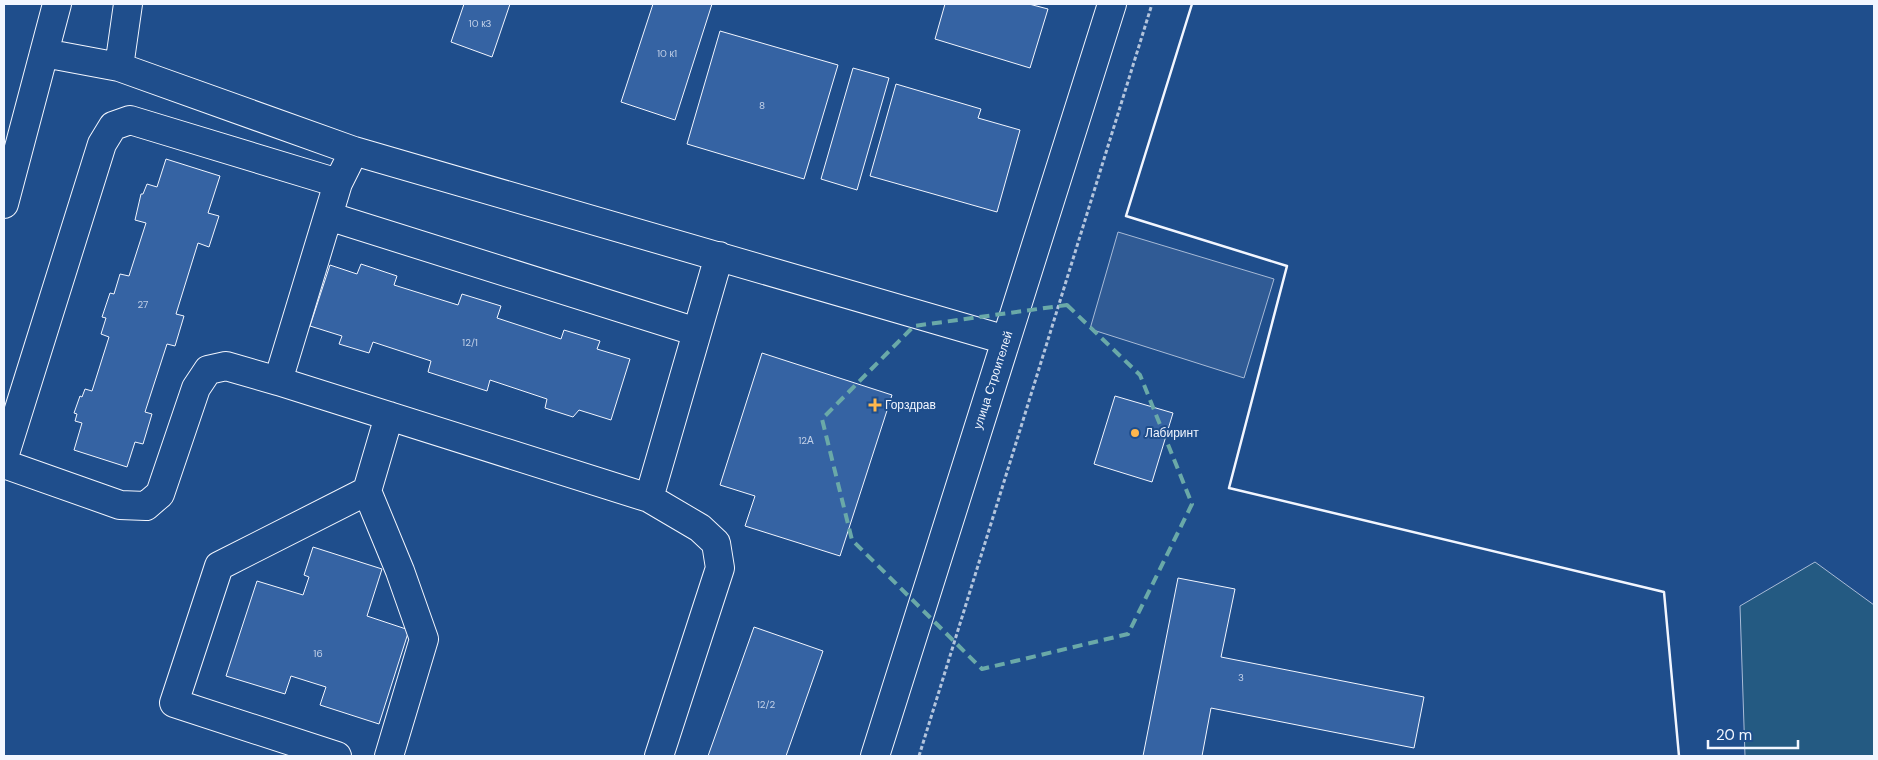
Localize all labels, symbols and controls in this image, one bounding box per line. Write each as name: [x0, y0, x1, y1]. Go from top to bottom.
house number: 10 к3: [469, 17, 492, 30]
house number: 10 к1: [657, 47, 677, 60]
house number: 8: [759, 99, 765, 112]
house number: 27: [138, 298, 148, 311]
street label: улица Строителей: [970, 329, 1016, 431]
house number: 12/1: [462, 336, 478, 349]
place label: Горздрав: [885, 397, 936, 413]
marker: Горздрав: [869, 399, 881, 411]
place label: Лабиринт: [1145, 425, 1199, 441]
marker: Лабиринт: [1129, 427, 1141, 439]
house number: 12А: [798, 434, 814, 447]
house number: 16: [313, 647, 323, 660]
house number: 3: [1238, 671, 1244, 684]
house number: 12/2: [757, 698, 776, 711]
scale bar: [1708, 718, 1798, 750]
text: 20 m: [1716, 725, 1752, 745]

